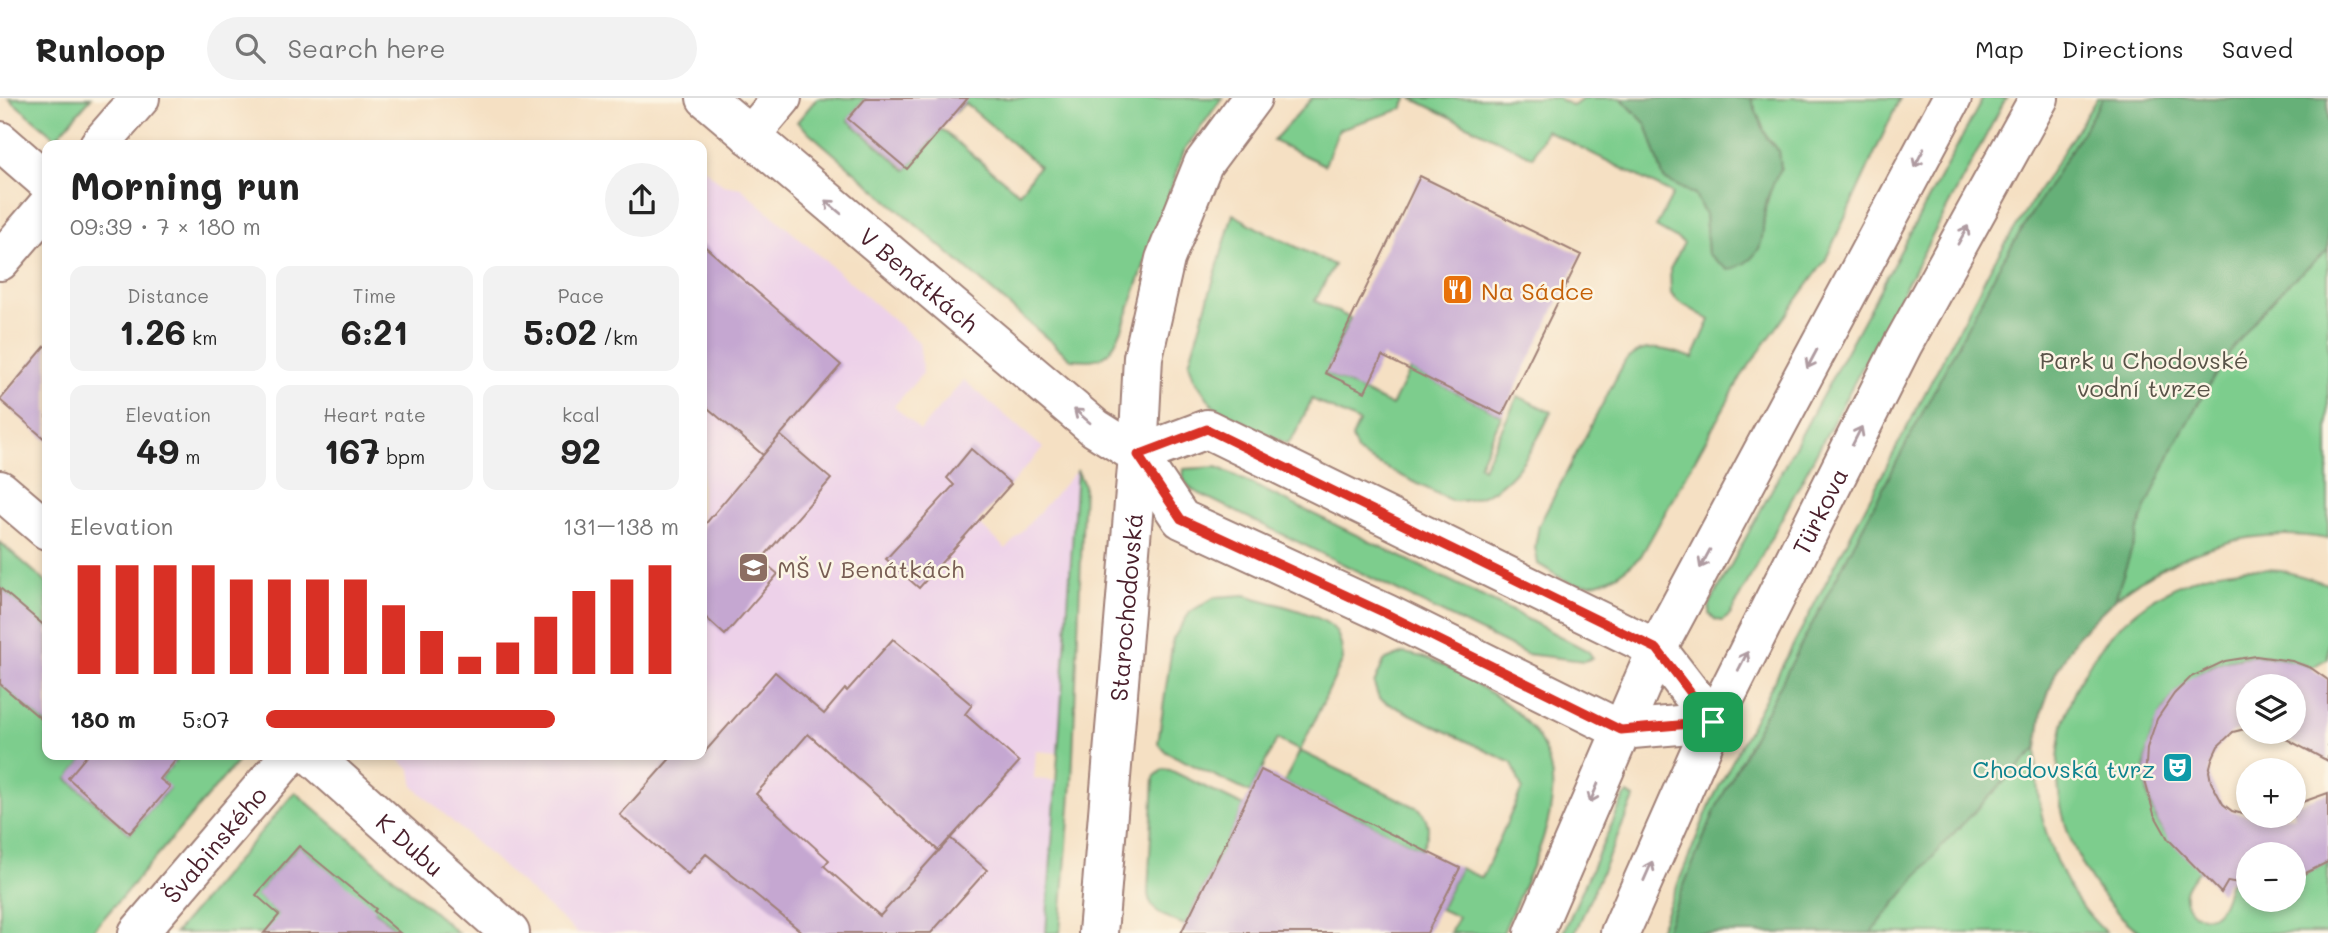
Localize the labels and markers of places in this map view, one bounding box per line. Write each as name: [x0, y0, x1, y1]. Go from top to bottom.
restaurant icon: Na Sádce: [1441, 273, 1475, 307]
place label: Na Sádce: [1481, 275, 1594, 306]
school or university icon: MŠ V Benátkách: [737, 551, 771, 585]
place label: MŠ V Benátkách: [777, 553, 964, 584]
pin: [1683, 692, 1743, 752]
theatre icon: Chodovská tvrz: [2161, 751, 2195, 785]
place label: Chodovská tvrz: [1972, 753, 2155, 784]

